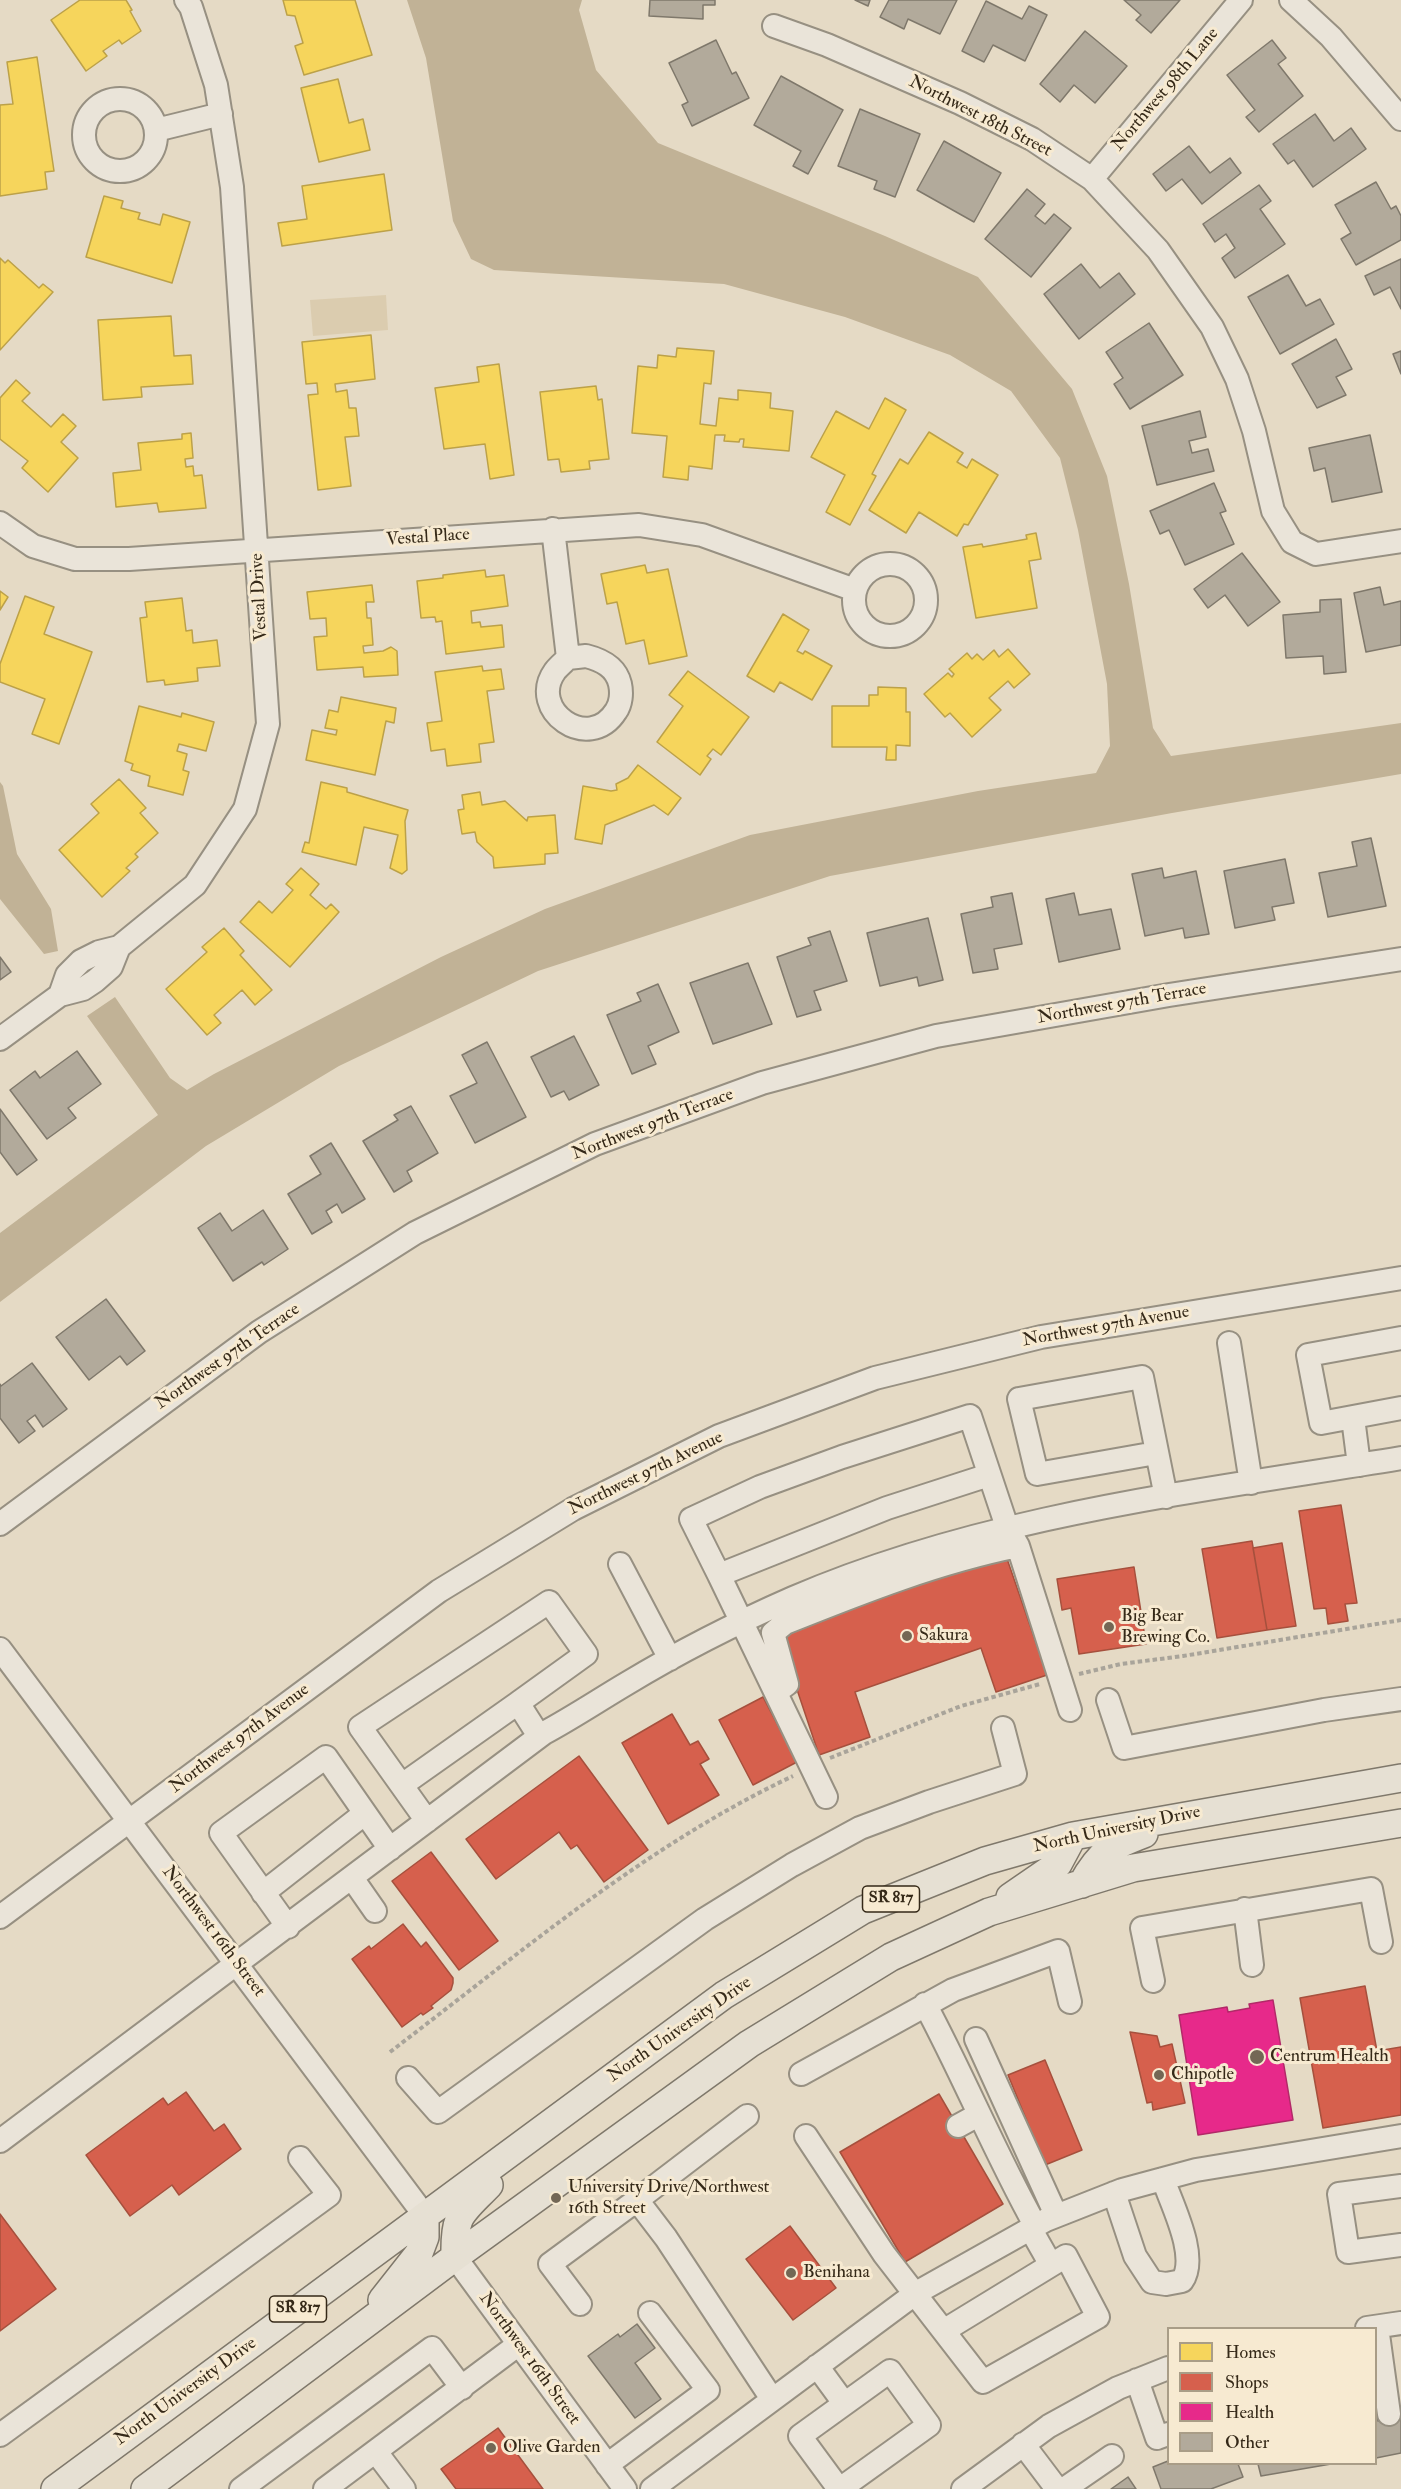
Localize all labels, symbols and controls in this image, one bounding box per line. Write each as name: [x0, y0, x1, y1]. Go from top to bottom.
street label: Northwest 98th Lane: [1108, 24, 1224, 156]
street label: Northwest 18th Street: [905, 72, 1055, 162]
street label: Vestal Place: [385, 524, 471, 552]
street label: Vestal Drive: [247, 553, 273, 641]
street label: Northwest 97th Terrace: [1036, 979, 1208, 1029]
street label: Northwest 97th Terrace: [569, 1084, 737, 1166]
street label: Northwest 97th Terrace: [152, 1299, 304, 1415]
street label: Northwest 97th Avenue: [1021, 1302, 1191, 1352]
street label: Northwest 97th Avenue: [565, 1427, 727, 1521]
place label: Big Bear Brewing Co.: [1121, 1606, 1210, 1648]
marker: Big Bear Brewing Co.: [1102, 1620, 1116, 1634]
place label: Sakura: [919, 1625, 968, 1647]
marker: Sakura: [900, 1629, 914, 1643]
street label: Northwest 97th Avenue: [166, 1679, 314, 1799]
street label: North University Drive: [1032, 1802, 1202, 1858]
street label: Northwest 16th Street: [157, 1862, 269, 2002]
road number: SR 817: [862, 1886, 920, 1912]
street label: North University Drive: [604, 1972, 756, 2088]
place label: Centrum Health: [1270, 2046, 1389, 2068]
marker: Centrum Health: [1248, 2048, 1266, 2066]
place label: Chipotle: [1171, 2064, 1234, 2086]
marker: Chipotle: [1152, 2068, 1166, 2082]
place label: University Drive/Northwest 16th Street: [568, 2177, 769, 2220]
marker: University Drive/Northwest 16th Street: [549, 2191, 563, 2205]
place label: Benihana: [803, 2262, 870, 2284]
marker: Benihana: [784, 2266, 798, 2280]
street label: Northwest 16th Street: [474, 2289, 584, 2429]
road number: SR 817: [270, 2296, 326, 2322]
legend: [1167, 2327, 1377, 2465]
street label: North University Drive: [111, 2333, 261, 2451]
text: Homes: [1225, 2341, 1276, 2364]
text: Shops: [1225, 2371, 1268, 2394]
text: Health: [1225, 2401, 1274, 2424]
text: Other: [1225, 2431, 1269, 2454]
place label: Olive Garden: [503, 2437, 601, 2459]
marker: Olive Garden: [484, 2441, 498, 2455]

